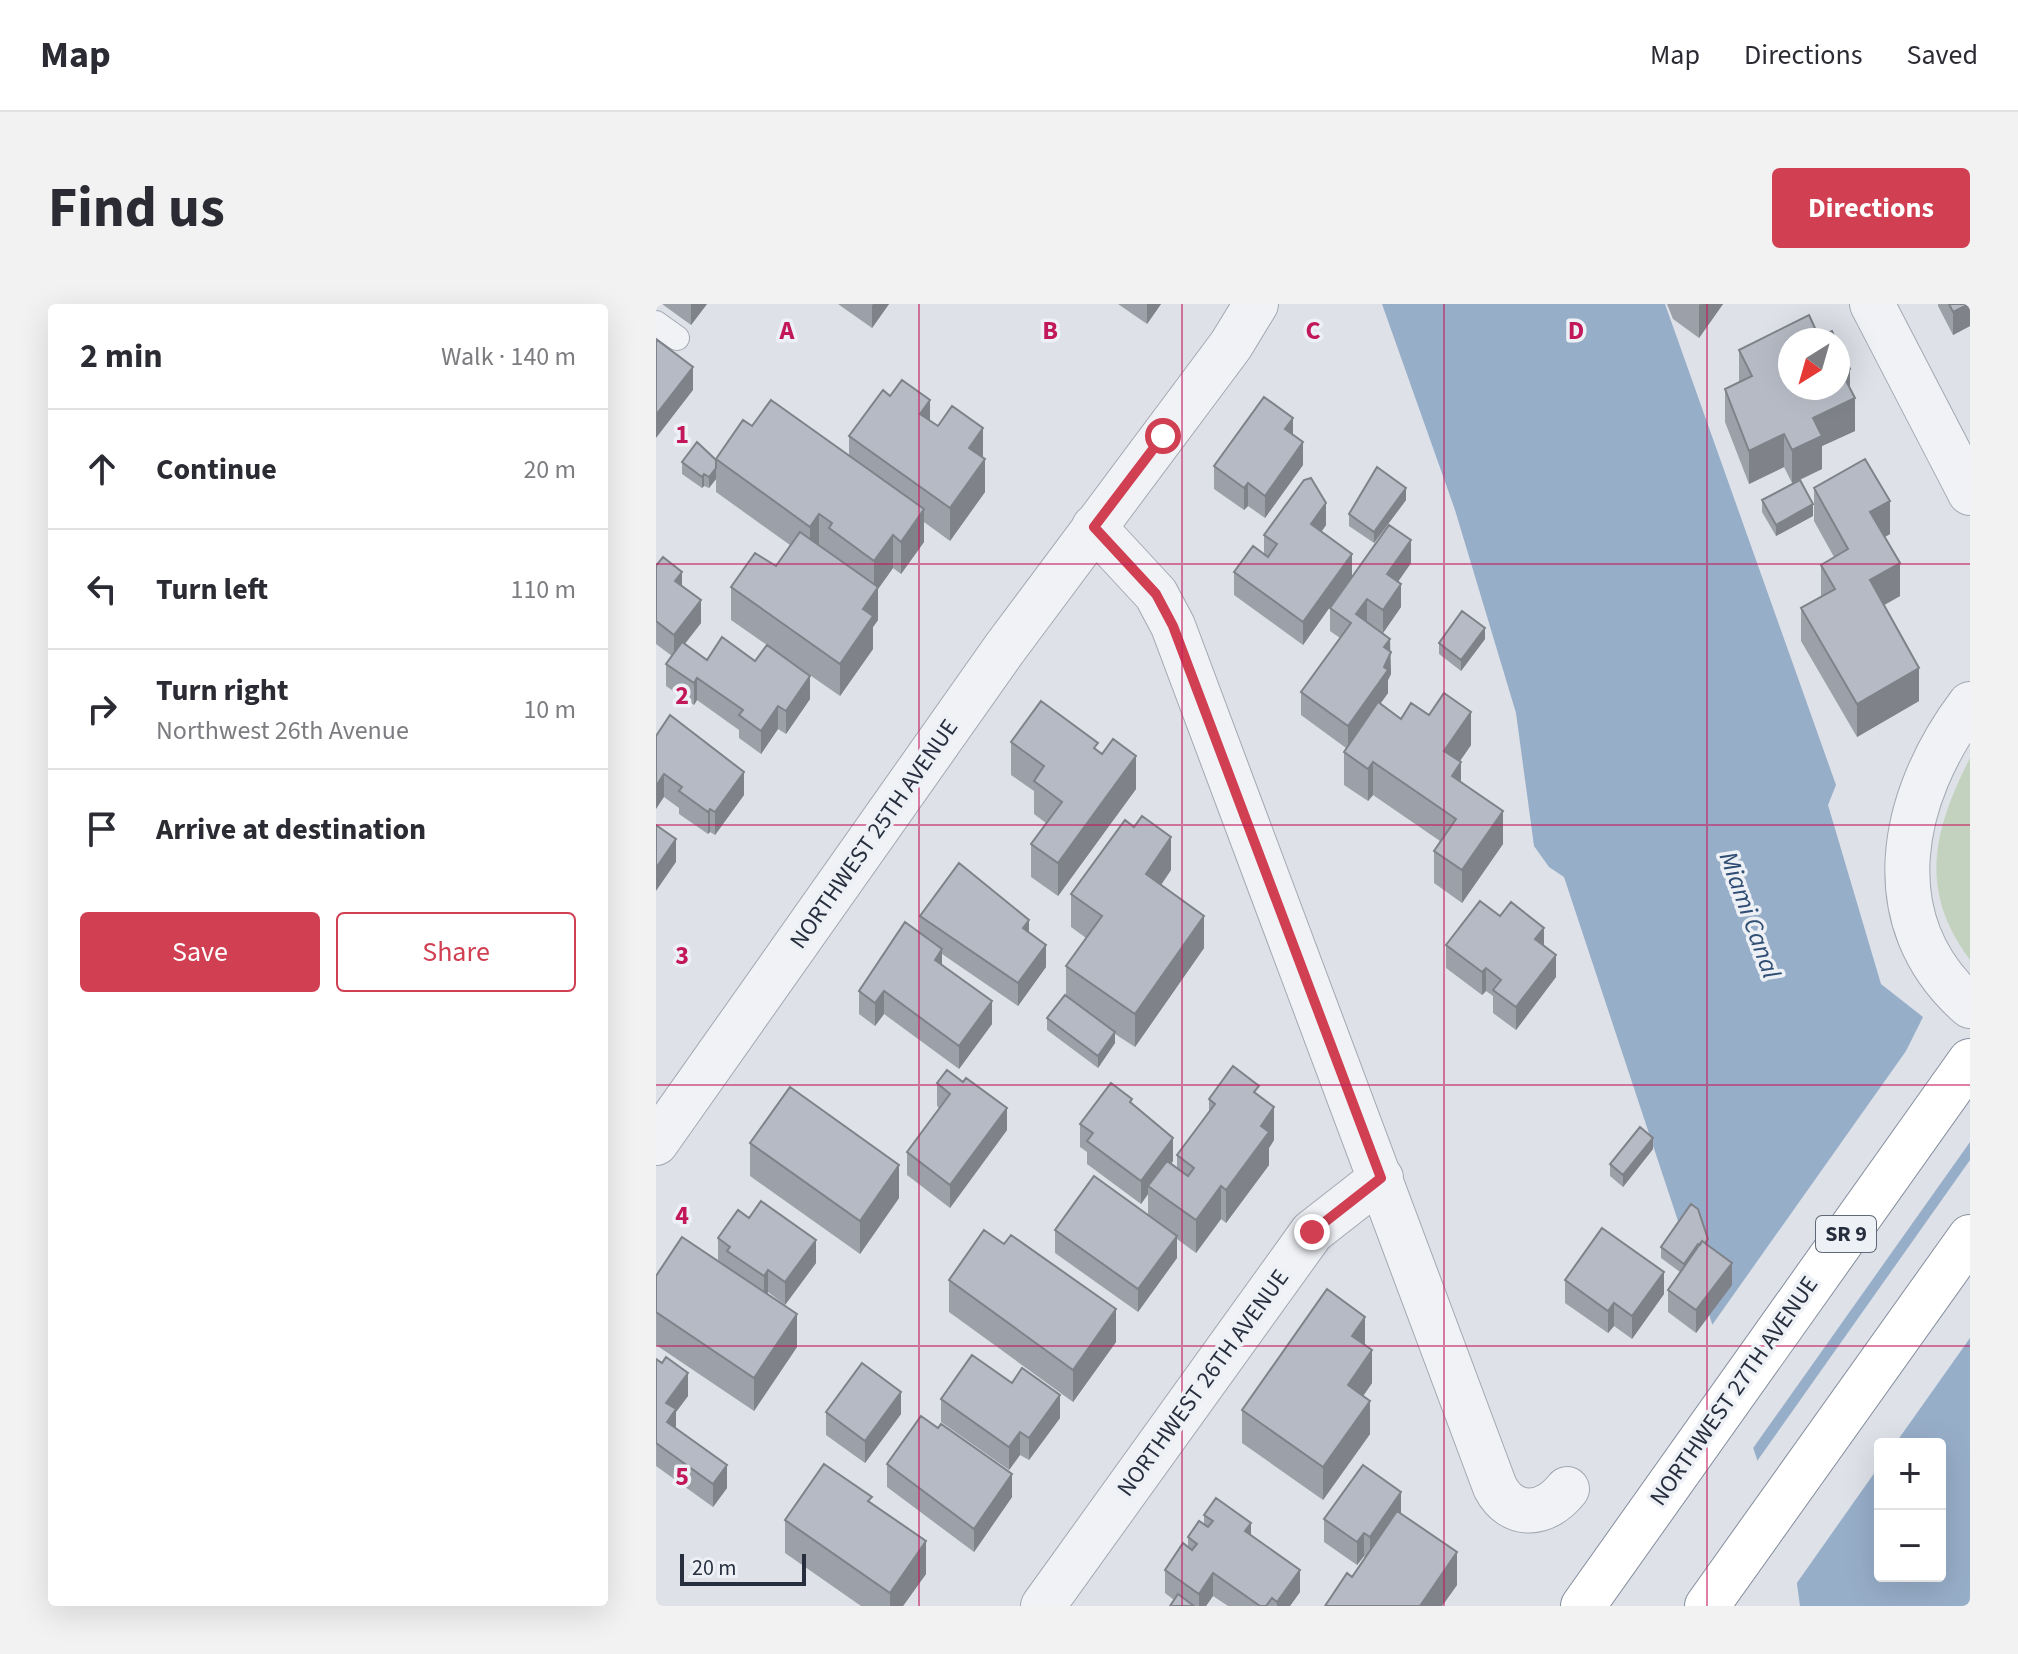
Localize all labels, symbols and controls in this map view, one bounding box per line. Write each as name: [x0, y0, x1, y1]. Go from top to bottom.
text: Map: [40, 28, 111, 82]
text: Map: [1650, 35, 1700, 75]
text: Directions: [1744, 35, 1863, 75]
text: Saved: [1907, 35, 1978, 75]
button: Directions: [1772, 168, 1970, 248]
text: Find us: [48, 169, 225, 248]
text: A: [779, 312, 796, 349]
text: B: [1042, 312, 1058, 349]
text: C: [1305, 312, 1321, 349]
text: D: [1568, 312, 1584, 349]
north arrow: [1778, 328, 1850, 400]
text: 2 min: [80, 332, 163, 381]
text: Walk · 140 m: [441, 338, 576, 375]
text: 1: [675, 416, 689, 453]
route start: [1145, 418, 1181, 454]
icon: ahead: [80, 447, 124, 491]
text: Continue: [156, 448, 277, 491]
text: 20 m: [523, 451, 576, 488]
icon: left: [80, 567, 124, 611]
text: Turn left: [156, 568, 268, 611]
text: 110 m: [510, 571, 576, 608]
text: Turn right: [156, 669, 288, 712]
text: 2: [675, 677, 689, 714]
icon: right: [80, 687, 124, 731]
text: 10 m: [523, 691, 576, 728]
text: Northwest 26th Avenue: [156, 712, 409, 749]
street label: NORTHWEST 25TH AVENUE: [781, 712, 967, 956]
icon: arrive: [80, 807, 124, 851]
text: Arrive at destination: [156, 808, 426, 851]
water label: Miami Canal: [1710, 846, 1790, 984]
button: Save: [80, 912, 320, 992]
button: Share: [336, 912, 576, 992]
text: 3: [675, 937, 689, 974]
text: 4: [675, 1197, 689, 1234]
route end: [1294, 1214, 1330, 1250]
road number: SR 9: [1816, 1216, 1876, 1252]
street label: NORTHWEST 26TH AVENUE: [1109, 1262, 1297, 1504]
street label: NORTHWEST 27TH AVENUE: [1641, 1269, 1827, 1513]
map controls: [1874, 1438, 1946, 1582]
button: +: [1874, 1438, 1946, 1510]
text: 5: [675, 1458, 689, 1495]
button: −: [1874, 1510, 1946, 1582]
scale bar: [680, 1550, 806, 1586]
text: 20 m: [692, 1552, 737, 1584]

